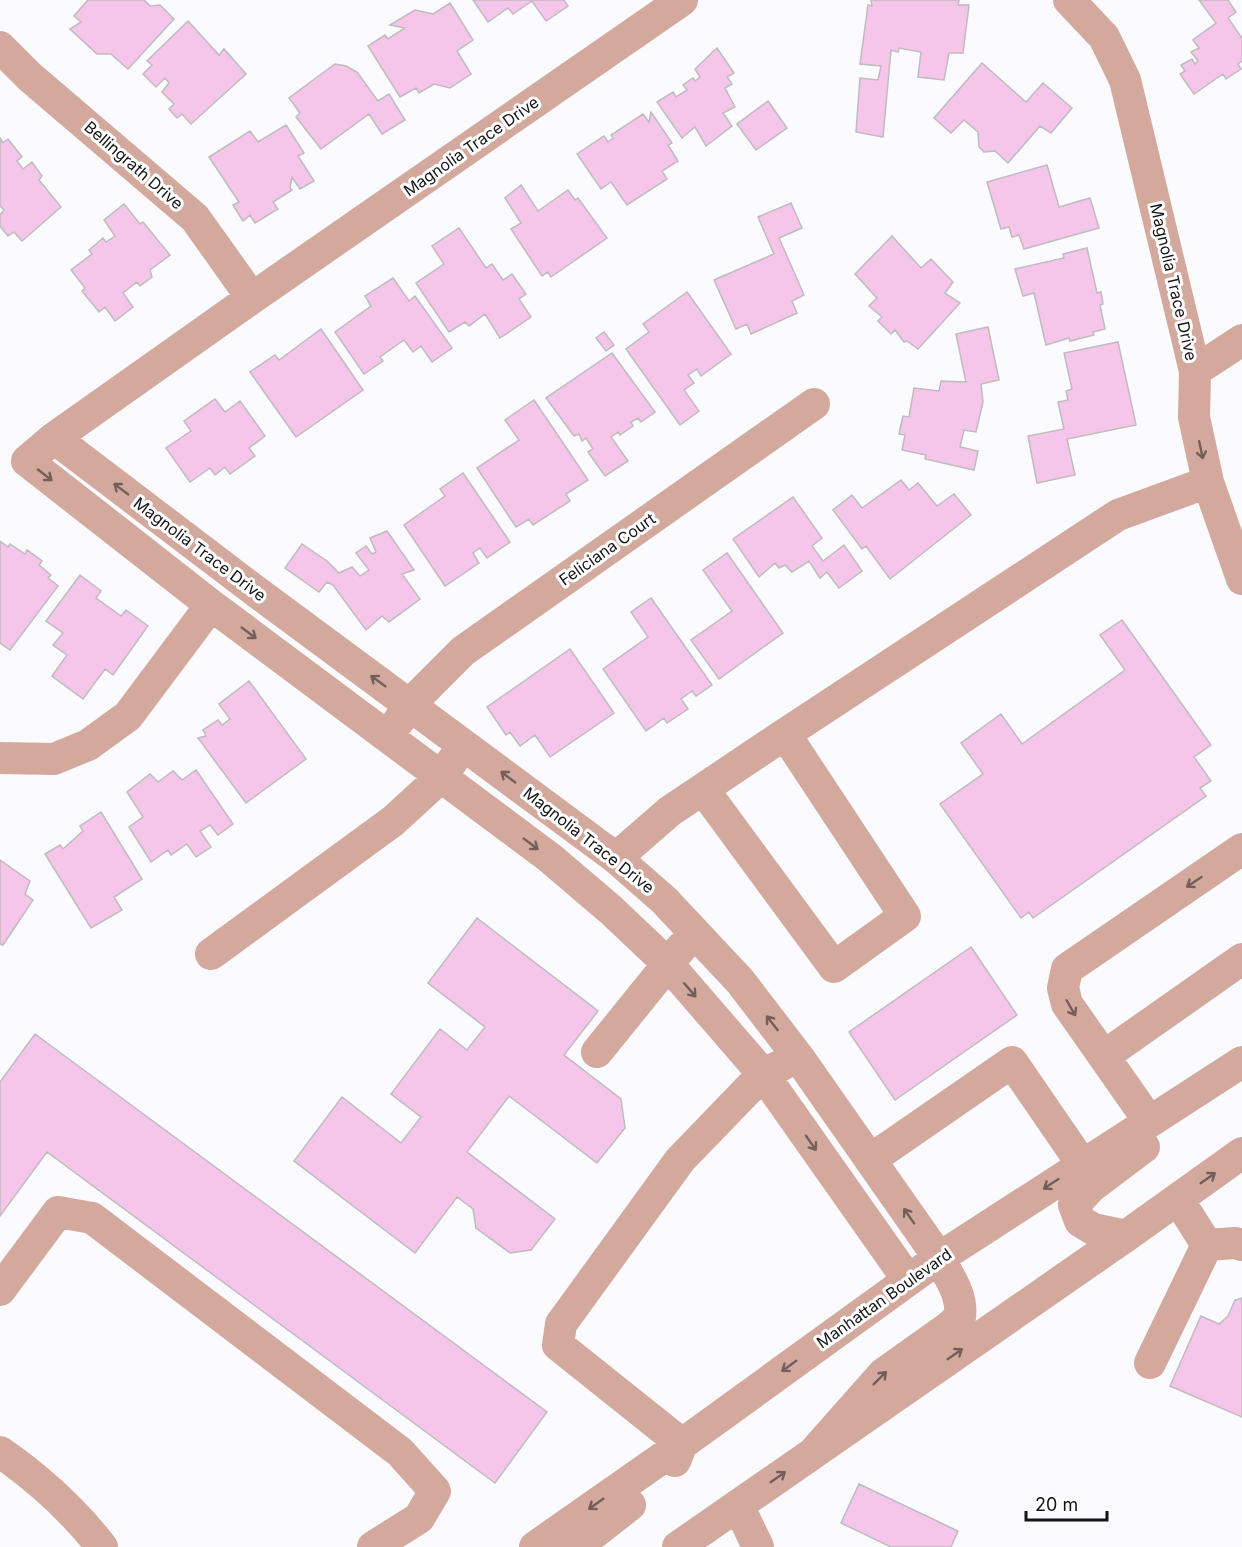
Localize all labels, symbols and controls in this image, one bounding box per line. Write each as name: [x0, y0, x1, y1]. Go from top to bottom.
street label: Magnolia Trace Drive: [399, 92, 543, 200]
street label: Bellingrath Drive: [80, 117, 188, 213]
street label: Magnolia Trace Drive: [1146, 201, 1202, 363]
one-way arrow: [1196, 439, 1207, 459]
one-way arrow: [37, 469, 53, 482]
one-way arrow: [113, 482, 129, 495]
street label: Magnolia Trace Drive: [130, 493, 270, 605]
street label: Feliciana Court: [555, 508, 659, 590]
one-way arrow: [240, 627, 256, 640]
one-way arrow: [370, 675, 386, 687]
one-way arrow: [500, 771, 516, 783]
street label: Magnolia Trace Drive: [520, 783, 658, 897]
one-way arrow: [523, 838, 539, 850]
one-way arrow: [1186, 876, 1202, 888]
one-way arrow: [684, 982, 697, 998]
one-way arrow: [1065, 999, 1077, 1016]
one-way arrow: [765, 1015, 778, 1031]
one-way arrow: [805, 1134, 817, 1150]
one-way arrow: [1199, 1172, 1215, 1184]
one-way arrow: [1043, 1178, 1060, 1191]
one-way arrow: [903, 1208, 915, 1225]
street label: Manhattan Boulevard: [813, 1244, 955, 1352]
one-way arrow: [947, 1348, 963, 1360]
one-way arrow: [782, 1360, 798, 1373]
one-way arrow: [873, 1370, 888, 1385]
one-way arrow: [769, 1471, 786, 1483]
scale bar: [1026, 1484, 1107, 1522]
text: 20 m: [1035, 1494, 1078, 1515]
one-way arrow: [589, 1498, 605, 1510]

